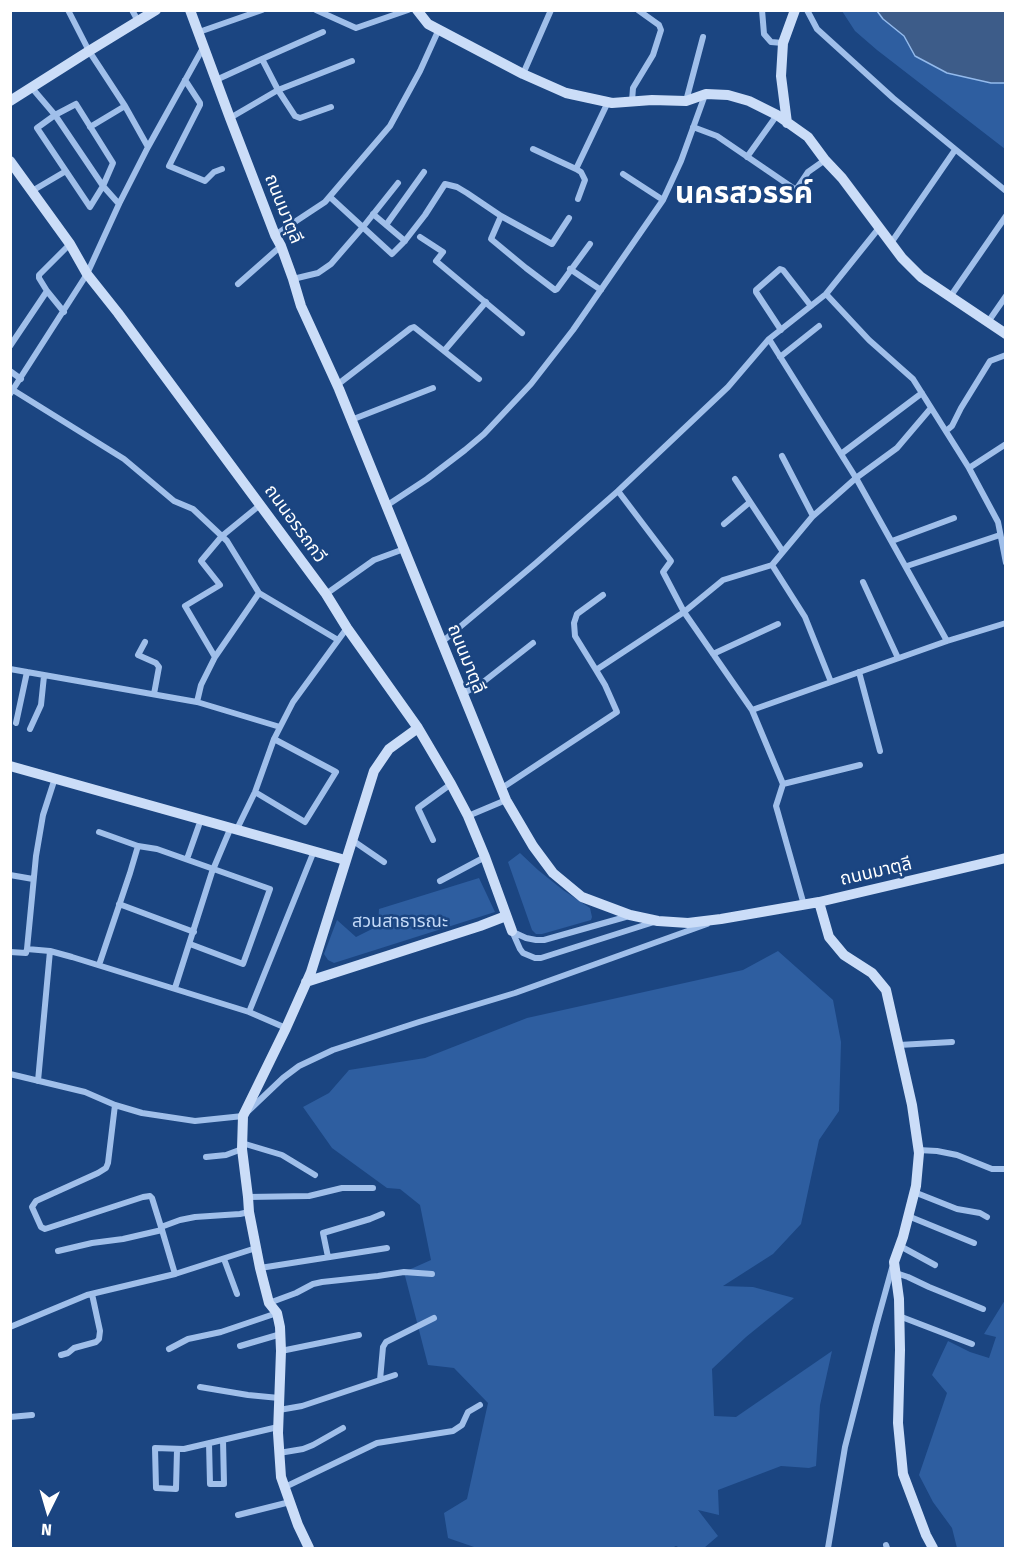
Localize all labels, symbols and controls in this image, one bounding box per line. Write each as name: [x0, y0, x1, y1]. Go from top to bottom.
street label: ถนนมาตุลี: [259, 171, 307, 247]
district label: นครสวรรค์: [675, 177, 813, 213]
street label: ถนนอรรถกวี: [259, 481, 331, 567]
street label: ถนนมาตุลี: [442, 621, 490, 697]
street label: ถนนมาตุลี: [838, 853, 914, 891]
park label: สวนสาธารณะ: [352, 911, 448, 933]
north arrow: [18, 1481, 78, 1541]
text: N: [40, 1520, 53, 1539]

